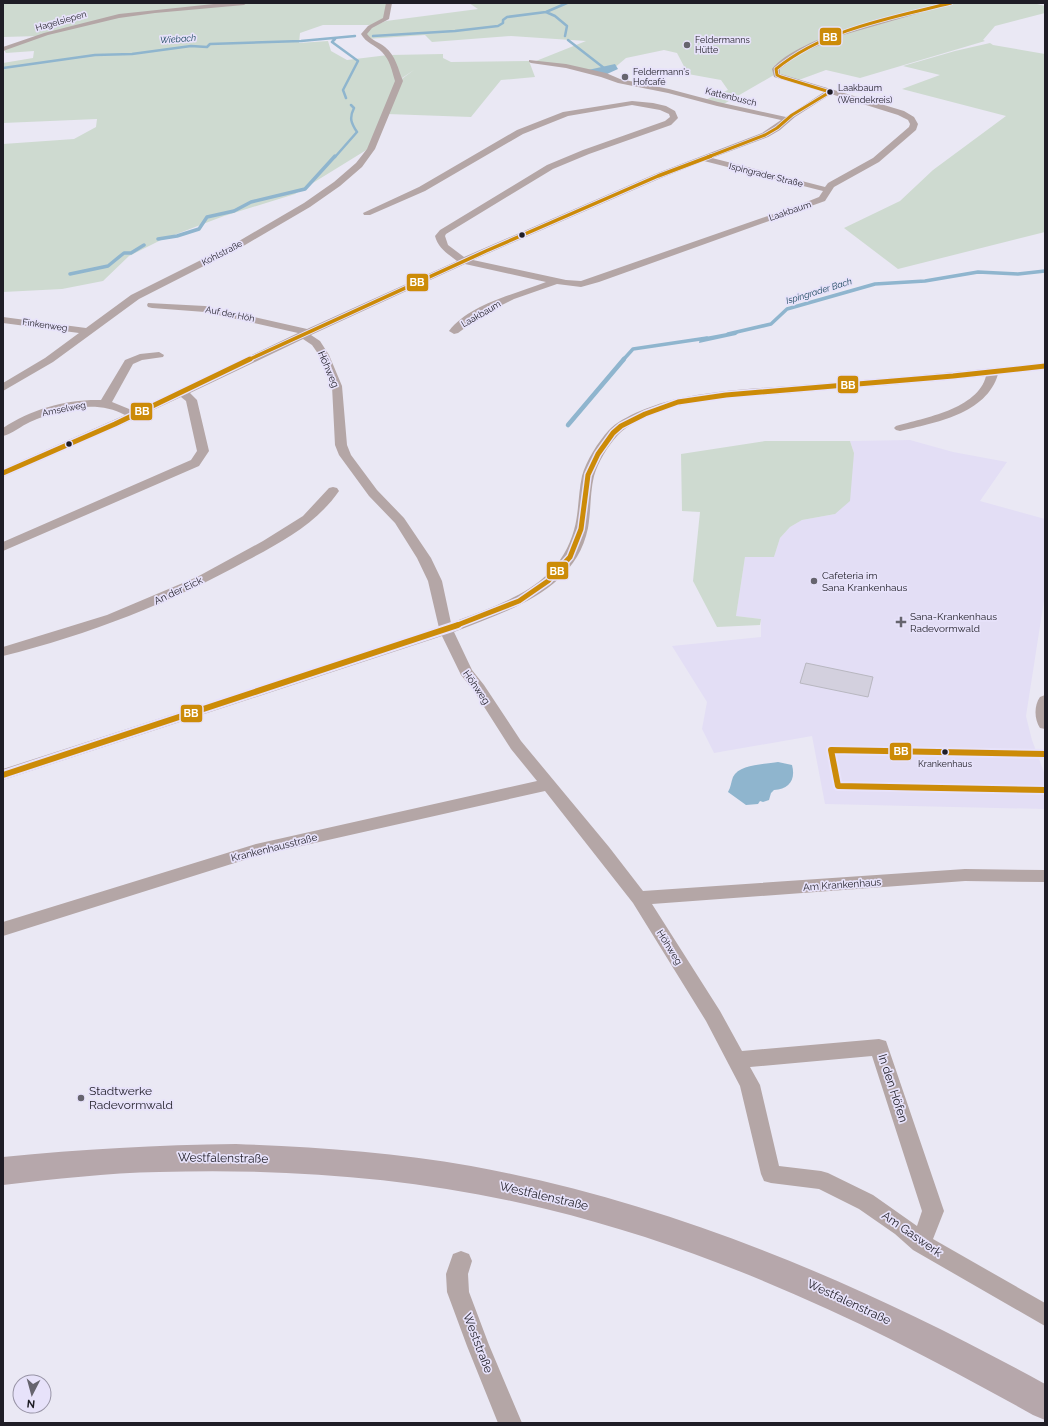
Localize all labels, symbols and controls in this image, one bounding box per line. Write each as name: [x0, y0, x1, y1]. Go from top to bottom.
street label: Hagelsiepen: [34, 9, 88, 33]
line badge: BB: [819, 27, 842, 46]
text: BB: [823, 31, 838, 44]
water label: Wiebach: [160, 33, 196, 45]
place label: Feldermanns Hütte: [695, 35, 750, 55]
marker: Feldermanns Hütte: [682, 40, 692, 50]
place label: Feldermann's Hofcafé: [633, 67, 690, 87]
marker: Feldermann's Hofcafé: [620, 72, 630, 82]
place label: Laakbaum (Wendekreis): [838, 83, 893, 105]
street label: Kattenbusch: [704, 86, 758, 108]
marker: Laakbaum (Wendekreis): [825, 87, 835, 97]
street label: Ispingrader Straße: [728, 161, 805, 189]
street label: Laakbaum: [768, 199, 812, 223]
unlabelled marker: [517, 230, 527, 240]
street label: Kohlstraße: [200, 238, 245, 267]
line badge: BB: [406, 273, 429, 292]
text: BB: [410, 276, 425, 289]
water label: Ispingrader Bach: [785, 276, 853, 306]
street label: Laakbaum: [459, 299, 503, 329]
street label: Auf der Höh: [205, 304, 255, 324]
street label: Finkenweg: [22, 317, 68, 333]
street label: Höhweg: [316, 349, 341, 389]
line badge: BB: [837, 375, 859, 394]
text: BB: [841, 379, 856, 392]
street label: Amselweg: [41, 400, 87, 418]
line badge: BB: [130, 402, 153, 421]
text: BB: [135, 405, 150, 418]
unlabelled marker: [64, 439, 74, 449]
line badge: BB: [546, 561, 569, 580]
text: BB: [550, 565, 565, 578]
place label: Cafeteria im Sana Krankenhaus: [822, 570, 907, 593]
street label: An der Eick: [152, 574, 205, 606]
marker: Cafeteria im Sana Krankenhaus: [809, 576, 819, 586]
place label: Sana-Krankenhaus Radevormwald: [910, 611, 997, 634]
marker: Sana-Krankenhaus Radevormwald: [895, 616, 907, 628]
street label: Höhweg: [461, 668, 492, 706]
line badge: BB: [180, 704, 203, 723]
text: BB: [184, 707, 199, 720]
line badge: BB: [889, 742, 912, 761]
text: BB: [894, 745, 909, 758]
marker: Krankenhaus: [940, 747, 950, 757]
place label: Krankenhaus: [918, 759, 973, 769]
street label: Krankenhausstraße: [230, 831, 319, 864]
street label: Am Krankenhaus: [803, 876, 882, 893]
street label: Höhweg: [655, 928, 685, 967]
street label: In den Höfen: [875, 1052, 911, 1124]
place label: Stadtwerke Radevormwald: [89, 1084, 173, 1112]
marker: Stadtwerke Radevormwald: [76, 1093, 86, 1103]
street label: Westfalenstraße: [178, 1150, 268, 1166]
street label: Westfalenstraße: [498, 1179, 590, 1213]
street label: Am Gaswerk: [879, 1208, 945, 1260]
street label: Westfalenstraße: [805, 1277, 893, 1327]
street label: Weststraße: [460, 1311, 496, 1375]
north arrow: [12, 1374, 52, 1414]
text: N: [26, 1397, 36, 1410]

